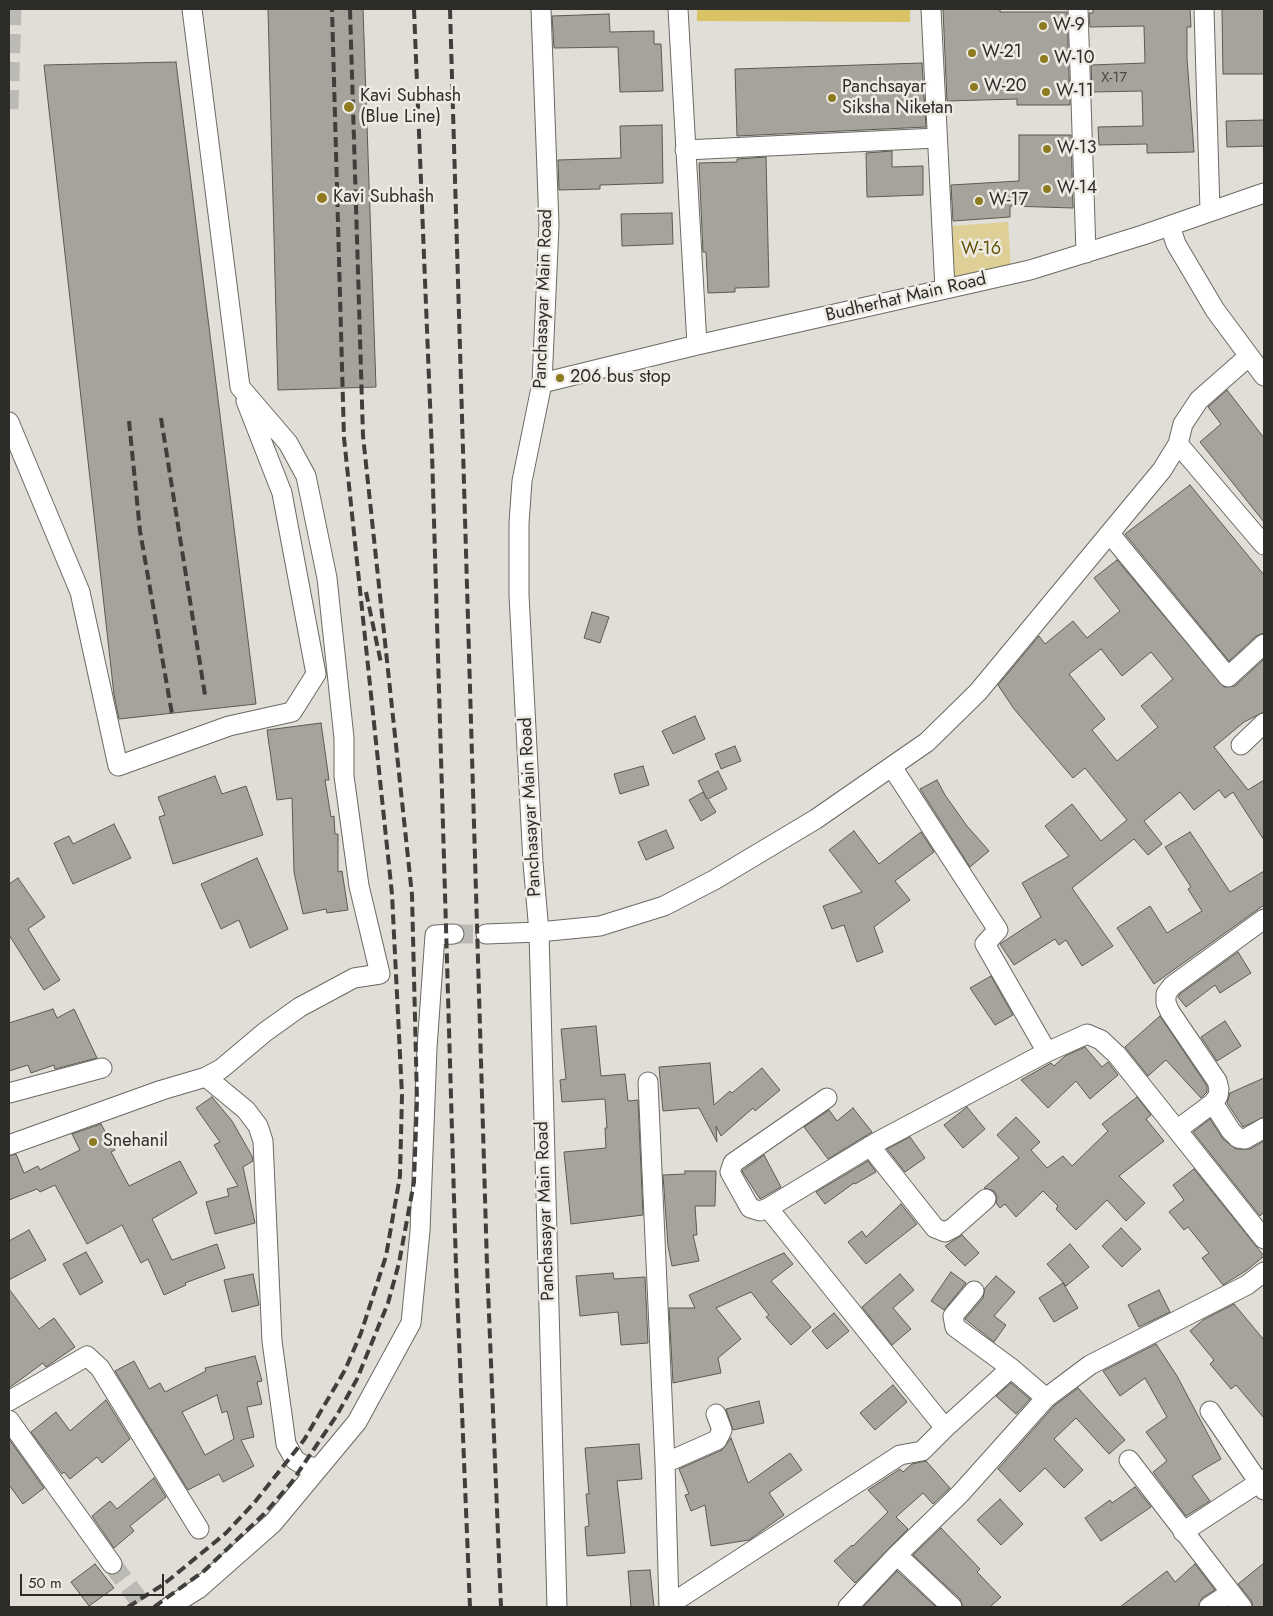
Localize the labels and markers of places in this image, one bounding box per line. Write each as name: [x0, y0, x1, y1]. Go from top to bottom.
place label: W-9: [1053, 15, 1085, 37]
marker: W-9: [1037, 20, 1049, 32]
place label: W-21: [982, 42, 1022, 64]
marker: W-21: [966, 47, 978, 59]
place label: W-10: [1054, 48, 1094, 70]
marker: W-10: [1038, 53, 1050, 65]
place label: W-20: [984, 76, 1027, 98]
place label: Panchsayar Siksha Niketan: [842, 77, 953, 120]
marker: W-20: [968, 81, 980, 93]
place label: W-11: [1056, 81, 1094, 103]
place label: Kavi Subhash (Blue Line): [360, 86, 461, 128]
marker: W-11: [1040, 86, 1052, 98]
marker: Panchsayar Siksha Niketan: [826, 92, 838, 104]
marker: Kavi Subhash (Blue Line): [342, 100, 356, 114]
place label: W-13: [1057, 138, 1097, 160]
marker: W-13: [1041, 143, 1053, 155]
place label: W-14: [1057, 178, 1097, 200]
marker: W-14: [1041, 183, 1053, 195]
place label: Kavi Subhash: [333, 187, 434, 209]
place label: W-17: [989, 190, 1028, 212]
marker: Kavi Subhash: [315, 191, 329, 205]
marker: W-17: [973, 195, 985, 207]
place label: 206 bus stop: [570, 367, 671, 389]
marker: 206 bus stop: [554, 372, 566, 384]
place label: Snehanil: [103, 1131, 168, 1153]
marker: Snehanil: [87, 1136, 99, 1148]

